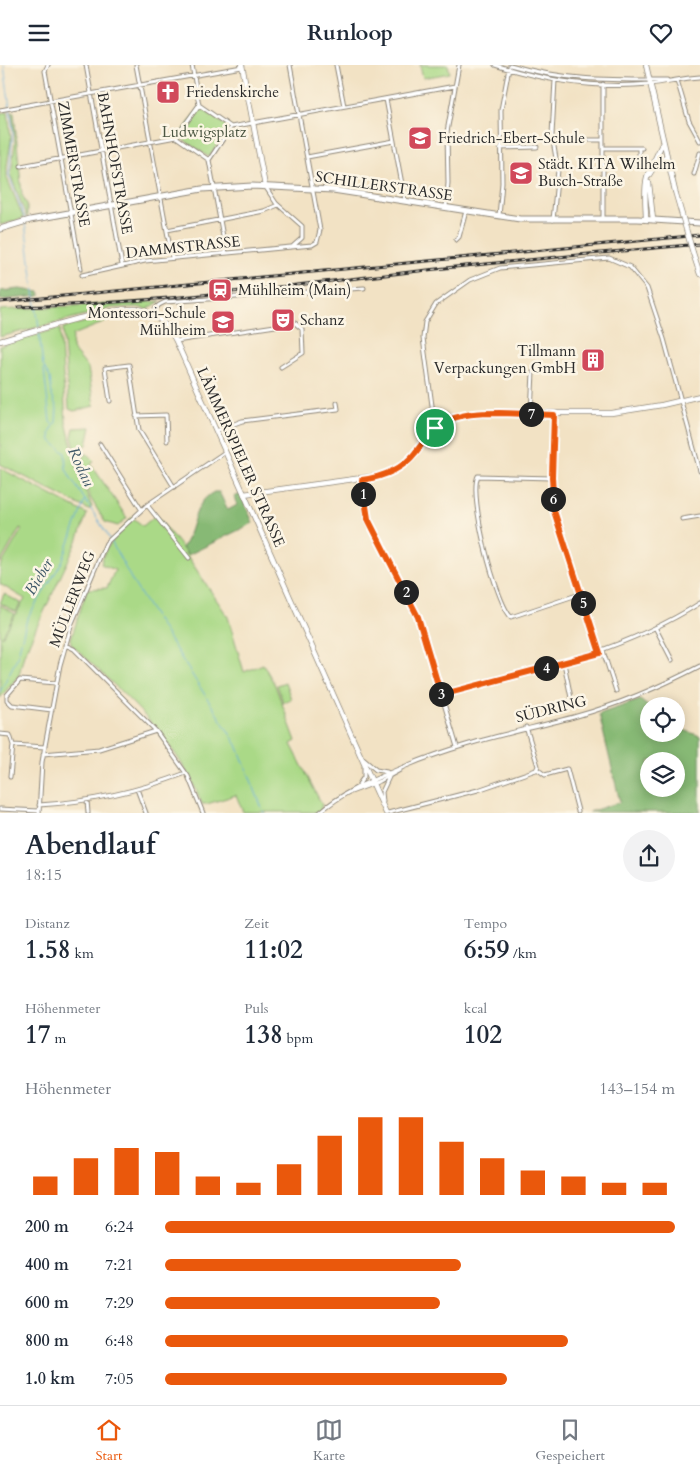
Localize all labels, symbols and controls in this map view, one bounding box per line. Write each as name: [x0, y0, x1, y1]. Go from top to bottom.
text: Runloop: [307, 18, 393, 48]
icon: menu: [25, 19, 53, 47]
icon: heart: [647, 19, 675, 47]
church icon: Friedenskirche: [155, 79, 181, 105]
place label: Friedenskirche: [186, 82, 279, 102]
street label: BAHNHOFSTRASSE: [93, 90, 137, 236]
street label: ZIMMERSTRASSE: [53, 99, 95, 229]
park label: Ludwigsplatz: [162, 122, 247, 142]
school or university icon: Friedrich-Ebert-Schule: [407, 125, 433, 151]
place label: Friedrich-Ebert-Schule: [438, 128, 585, 148]
place label: Städt. KITA Wilhelm Busch-Straße: [538, 154, 676, 191]
school or university icon: Städt. KITA Wilhelm Busch-Straße: [508, 160, 534, 186]
street label: SCHILLERSTRASSE: [314, 166, 454, 206]
street label: DAMMSTRASSE: [125, 231, 241, 263]
station icon: Mühlheim (Main): [207, 277, 233, 303]
place label: Mühlheim (Main): [238, 280, 351, 300]
place label: Montessori-Schule Mühlheim: [88, 303, 206, 340]
theatre icon: Schanz: [270, 307, 296, 333]
school or university icon: Montessori-Schule Mühlheim: [210, 309, 236, 335]
place label: Schanz: [300, 310, 345, 330]
place label: Tillmann Verpackungen GmbH: [434, 341, 576, 378]
building icon: Tillmann Verpackungen GmbH: [580, 347, 606, 373]
street label: LÄMMERSPIELER STRASSE: [192, 364, 290, 550]
pin: 7: [518, 401, 544, 427]
text: 7: [528, 405, 535, 424]
pin: [414, 407, 456, 449]
icon: arrive: [421, 414, 449, 442]
water label: Rodau: [62, 444, 100, 490]
pin: 1: [350, 481, 376, 507]
text: 1: [360, 485, 367, 504]
pin: 6: [540, 487, 566, 511]
text: 6: [550, 490, 557, 509]
street label: MÜLLERWEG: [44, 548, 100, 650]
water label: Bieber: [19, 554, 59, 599]
pin: 2: [394, 579, 418, 605]
text: 2: [403, 583, 410, 602]
pin: 5: [570, 591, 596, 615]
text: 5: [580, 594, 587, 613]
pin: 4: [534, 655, 558, 681]
text: 4: [543, 659, 550, 678]
pin: 3: [428, 681, 454, 707]
text: 3: [438, 685, 445, 704]
street label: SÜDRING: [514, 691, 589, 727]
map controls: [640, 697, 685, 797]
button: locate: [640, 697, 685, 742]
button: layers: [640, 752, 685, 797]
text: Abendlauf: [25, 826, 156, 864]
button: share: [623, 830, 675, 882]
text: 18:15: [25, 864, 62, 886]
text: Distanz: [25, 914, 70, 933]
text: Zeit: [244, 914, 269, 933]
text: Tempo: [464, 914, 507, 933]
text: 1.58: [25, 933, 71, 967]
text: 11:02: [244, 933, 303, 967]
text: 6:59: [464, 933, 509, 967]
text: km: [71, 944, 94, 963]
text: /km: [509, 944, 537, 963]
text: Höhenmeter: [25, 999, 100, 1018]
text: Puls: [244, 999, 269, 1018]
text: kcal: [464, 999, 487, 1018]
text: 17: [25, 1018, 51, 1052]
text: 138: [244, 1018, 283, 1052]
text: 102: [464, 1018, 502, 1052]
text: m: [51, 1029, 66, 1048]
text: bpm: [283, 1029, 313, 1048]
text: Höhenmeter: [25, 1078, 111, 1100]
text: 143–154 m: [599, 1078, 675, 1100]
text: 200 m: [25, 1216, 69, 1238]
text: 6:24: [105, 1216, 134, 1238]
text: 400 m: [25, 1254, 69, 1276]
text: 7:21: [105, 1254, 134, 1276]
text: 600 m: [25, 1292, 69, 1314]
text: 7:29: [105, 1292, 134, 1314]
text: 800 m: [25, 1330, 69, 1352]
text: 6:48: [105, 1330, 134, 1352]
text: 1.0 km: [25, 1368, 75, 1390]
text: 7:05: [105, 1368, 134, 1390]
tab: Start: [95, 1416, 123, 1465]
tab: Karte: [313, 1416, 345, 1465]
tab: Gespeichert: [535, 1416, 605, 1465]

